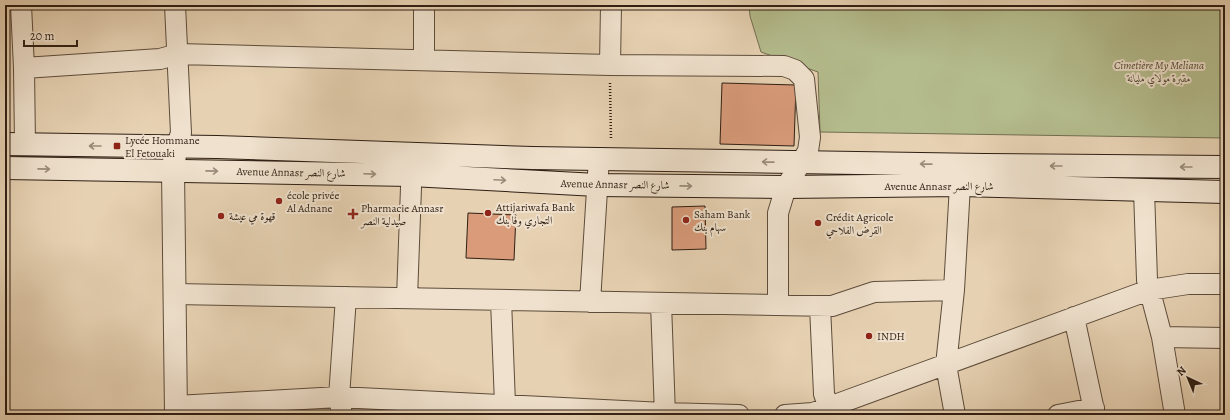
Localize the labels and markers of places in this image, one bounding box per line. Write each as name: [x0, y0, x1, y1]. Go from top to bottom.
place label: Lycée Hommane El Fetouaki: [125, 133, 200, 161]
marker: Lycée Hommane El Fetouaki: [112, 141, 122, 151]
place label: école privée Al Adnane: [286, 188, 339, 216]
marker: école privée Al Adnane: [274, 196, 284, 206]
place label: Attijariwafa Bank التجاري وفا بنك: [495, 200, 575, 229]
place label: Pharmacie Annasr صيدلية النصر: [360, 201, 443, 229]
place label: Saham Bank سهام بنك: [694, 207, 751, 237]
marker: Attijariwafa Bank التجاري وفا بنك: [483, 208, 493, 218]
place label: قهوة مي عيشة: [229, 209, 276, 225]
marker: Pharmacie Annasr صيدلية النصر: [348, 209, 358, 219]
place label: Crédit Agricole القرض الفلاحي: [826, 210, 893, 239]
marker: قهوة مي عيشة: [216, 211, 226, 221]
marker: Saham Bank سهام بنك: [681, 215, 691, 225]
marker: Crédit Agricole القرض الفلاحي: [813, 218, 823, 228]
place label: INDH: [877, 329, 905, 344]
marker: INDH: [864, 331, 874, 341]

